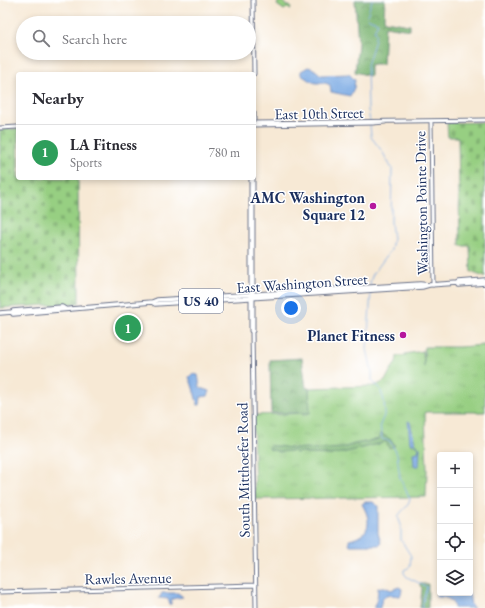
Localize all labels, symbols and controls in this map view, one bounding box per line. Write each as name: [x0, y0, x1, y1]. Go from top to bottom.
search box: [16, 16, 256, 60]
icon: search: [30, 27, 52, 49]
text: Search here: [62, 29, 127, 48]
text: Nearby: [32, 87, 84, 109]
street label: East 10th Street: [274, 103, 364, 123]
street label: Washington Pointe Drive: [410, 131, 432, 275]
text: LA Fitness: [70, 135, 137, 154]
text: 1: [42, 144, 48, 161]
text: 780 m: [209, 144, 240, 161]
text: Sports: [70, 154, 102, 171]
place label: AMC Washington Square 12: [249, 188, 366, 224]
marker: AMC Washington Square 12: [368, 201, 378, 211]
street label: East Washington Street: [236, 269, 369, 297]
road number: US 40: [179, 289, 223, 313]
your location: [281, 298, 301, 318]
pin: 1: [115, 313, 141, 343]
place label: Planet Fitness: [307, 326, 395, 345]
marker: Planet Fitness: [398, 330, 408, 340]
street label: South Mitthoefer Road: [232, 402, 254, 538]
map controls: [437, 452, 473, 596]
button: +: [437, 452, 473, 488]
button: −: [437, 488, 473, 524]
button: locate: [437, 524, 473, 560]
button: layers: [437, 560, 473, 596]
street label: Rawles Avenue: [84, 568, 172, 588]

